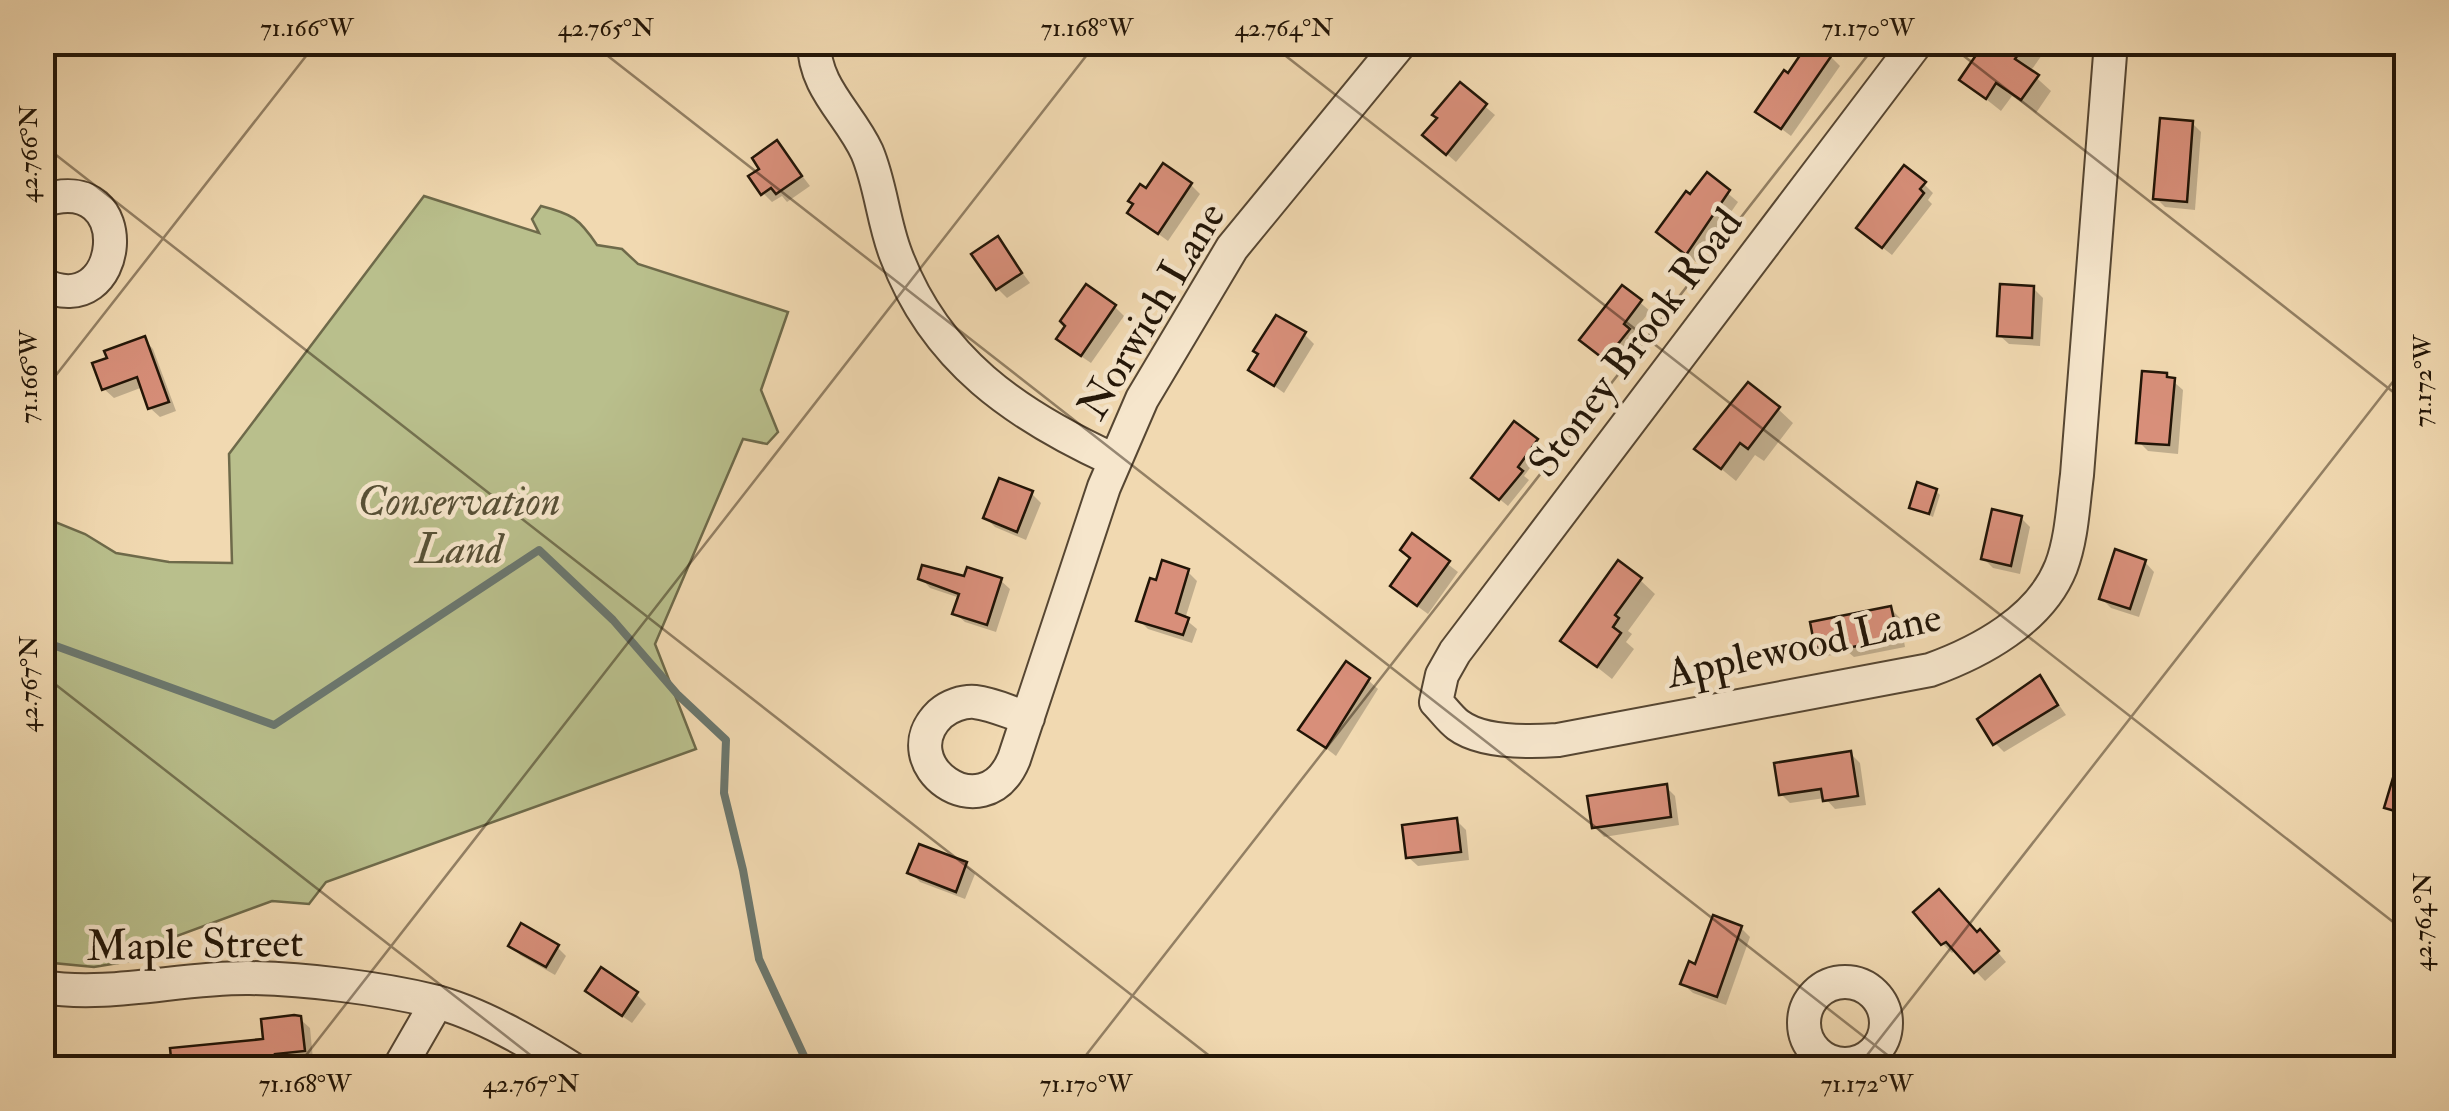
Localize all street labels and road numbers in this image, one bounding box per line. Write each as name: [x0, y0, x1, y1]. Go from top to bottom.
street label: Norwich Lane: [1067, 193, 1237, 429]
street label: Stoney Brook Road: [1518, 198, 1754, 488]
street label: Applewood Lane: [1661, 592, 1946, 701]
street label: Maple Street: [86, 917, 304, 973]

